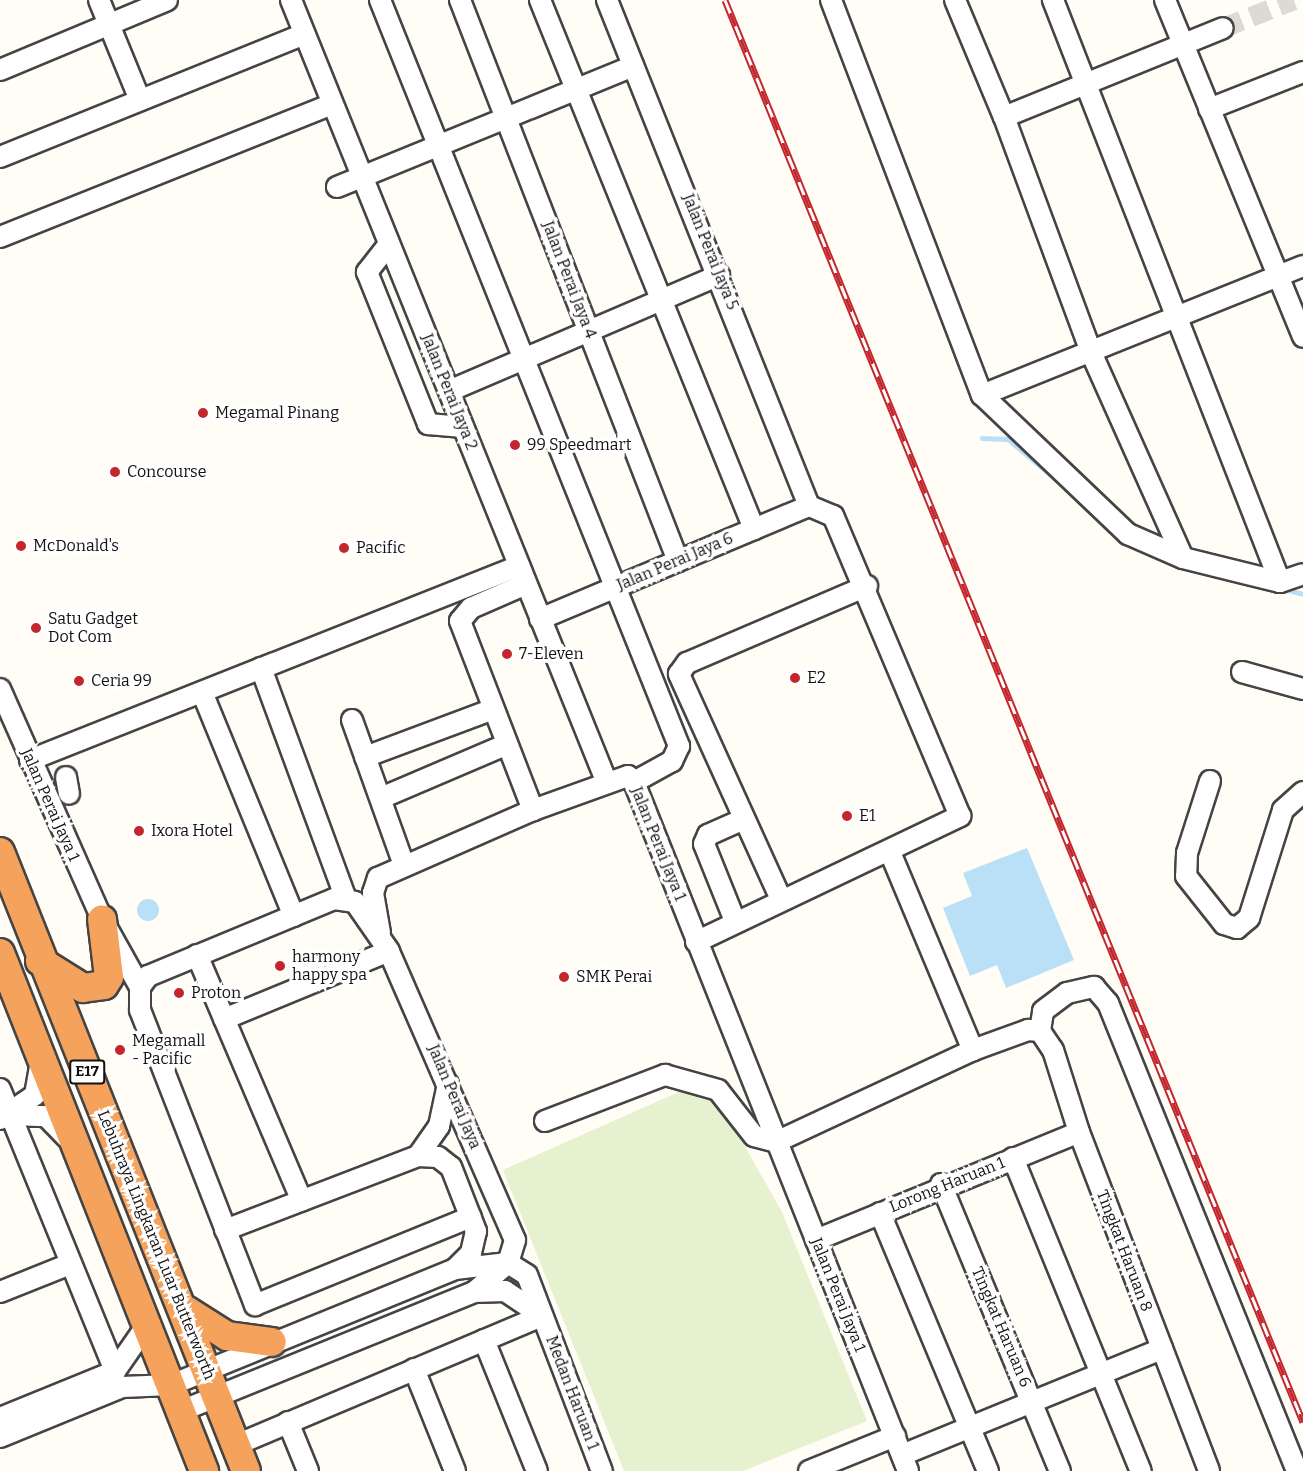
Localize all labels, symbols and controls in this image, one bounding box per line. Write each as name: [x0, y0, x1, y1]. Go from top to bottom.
street label: Jalan Perai Jaya 5: [678, 191, 742, 313]
street label: Jalan Perai Jaya 4: [538, 219, 600, 341]
street label: Jalan Perai Jaya 2: [417, 331, 481, 453]
place label: Megamal Pinang: [215, 403, 339, 423]
marker: Megamal Pinang: [196, 406, 210, 420]
place label: 99 Speedmart: [527, 435, 631, 455]
marker: 99 Speedmart: [508, 438, 522, 452]
place label: Concourse: [127, 462, 207, 482]
marker: Concourse: [108, 465, 122, 479]
street label: Jalan Perai Jaya 6: [614, 529, 736, 595]
place label: McDonald's: [33, 536, 119, 556]
place label: Pacific: [356, 538, 405, 558]
marker: McDonald's: [14, 539, 28, 553]
marker: Pacific: [337, 541, 351, 555]
place label: Satu Gadget Dot Com: [48, 609, 138, 647]
marker: Satu Gadget Dot Com: [29, 621, 43, 635]
place label: 7-Eleven: [519, 644, 584, 664]
marker: 7-Eleven: [500, 647, 514, 661]
place label: E2: [807, 668, 826, 688]
place label: Ceria 99: [91, 671, 152, 691]
marker: E2: [788, 671, 802, 685]
marker: Ceria 99: [72, 674, 86, 688]
street label: Jalan Perai Jaya 1: [17, 746, 83, 864]
street label: Jalan Perai Jaya 1: [626, 784, 690, 904]
place label: E1: [859, 806, 875, 826]
marker: E1: [840, 809, 854, 823]
place label: Ixora Hotel: [151, 821, 233, 841]
marker: Ixora Hotel: [132, 824, 146, 838]
place label: harmony happy spa: [292, 947, 367, 985]
marker: harmony happy spa: [273, 959, 287, 973]
place label: SMK Perai: [576, 967, 652, 987]
marker: SMK Perai: [557, 970, 571, 984]
place label: Proton: [191, 983, 241, 1003]
marker: Proton: [172, 986, 186, 1000]
place label: Megamall - Pacific: [132, 1031, 205, 1069]
street label: Jalan Perai Jaya: [423, 1042, 485, 1152]
marker: Megamall - Pacific: [113, 1043, 127, 1057]
road number: E17: [69, 1060, 105, 1084]
street label: Lebuhraya Lingkaran Luar Butterworth: [93, 1108, 219, 1382]
street label: Lorong Haruan 1: [887, 1153, 1007, 1217]
street label: Tingkat Haruan 8: [1092, 1187, 1156, 1315]
street label: Jalan Perai Jaya 1: [806, 1235, 870, 1355]
street label: Tingkat Haruan 6: [967, 1264, 1035, 1390]
street label: Medan Haruan 1: [541, 1333, 603, 1453]

